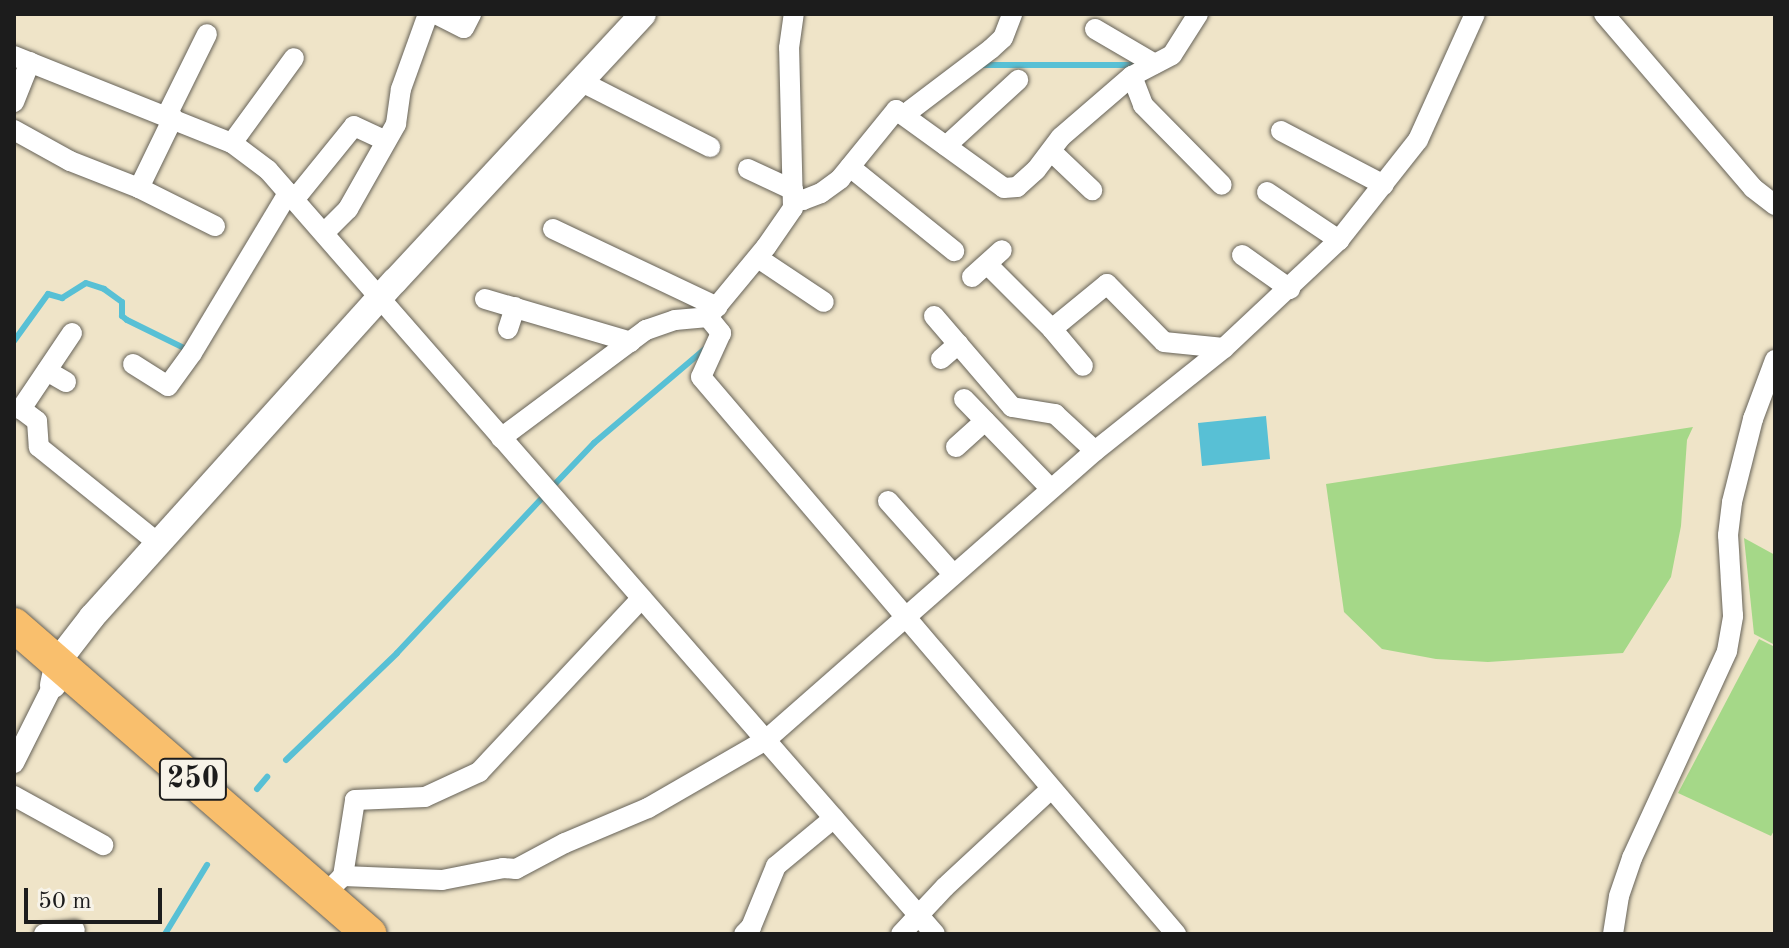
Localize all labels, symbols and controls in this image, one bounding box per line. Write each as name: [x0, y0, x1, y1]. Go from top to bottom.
road number: 250: [157, 753, 229, 805]
scale bar: [28, 872, 166, 922]
text: 50 m: [38, 890, 92, 914]

